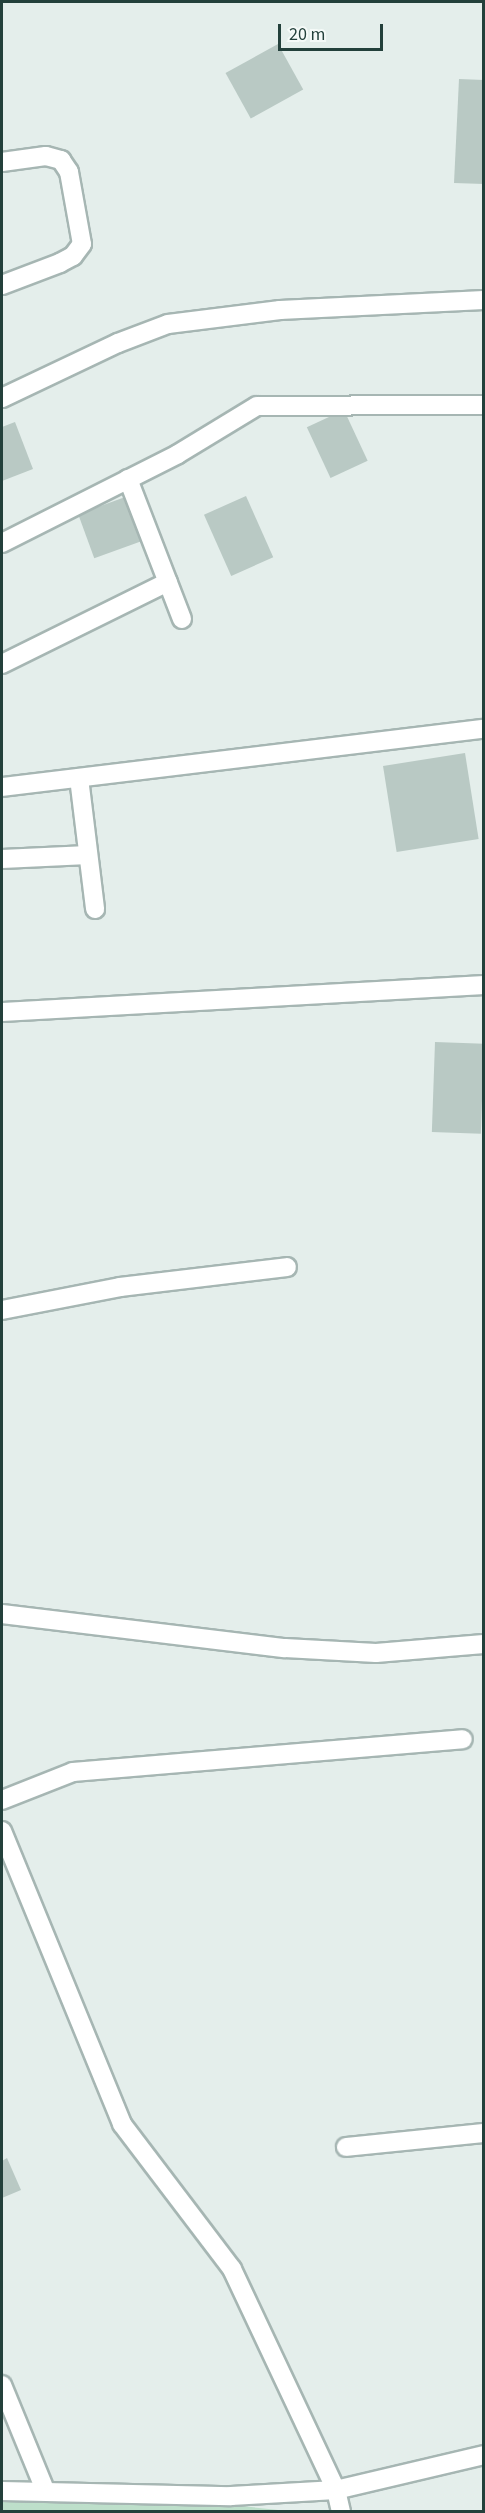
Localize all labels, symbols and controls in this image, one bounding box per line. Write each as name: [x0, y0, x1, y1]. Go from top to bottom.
scale bar: [281, 12, 386, 50]
text: 20 m: [289, 22, 325, 47]

